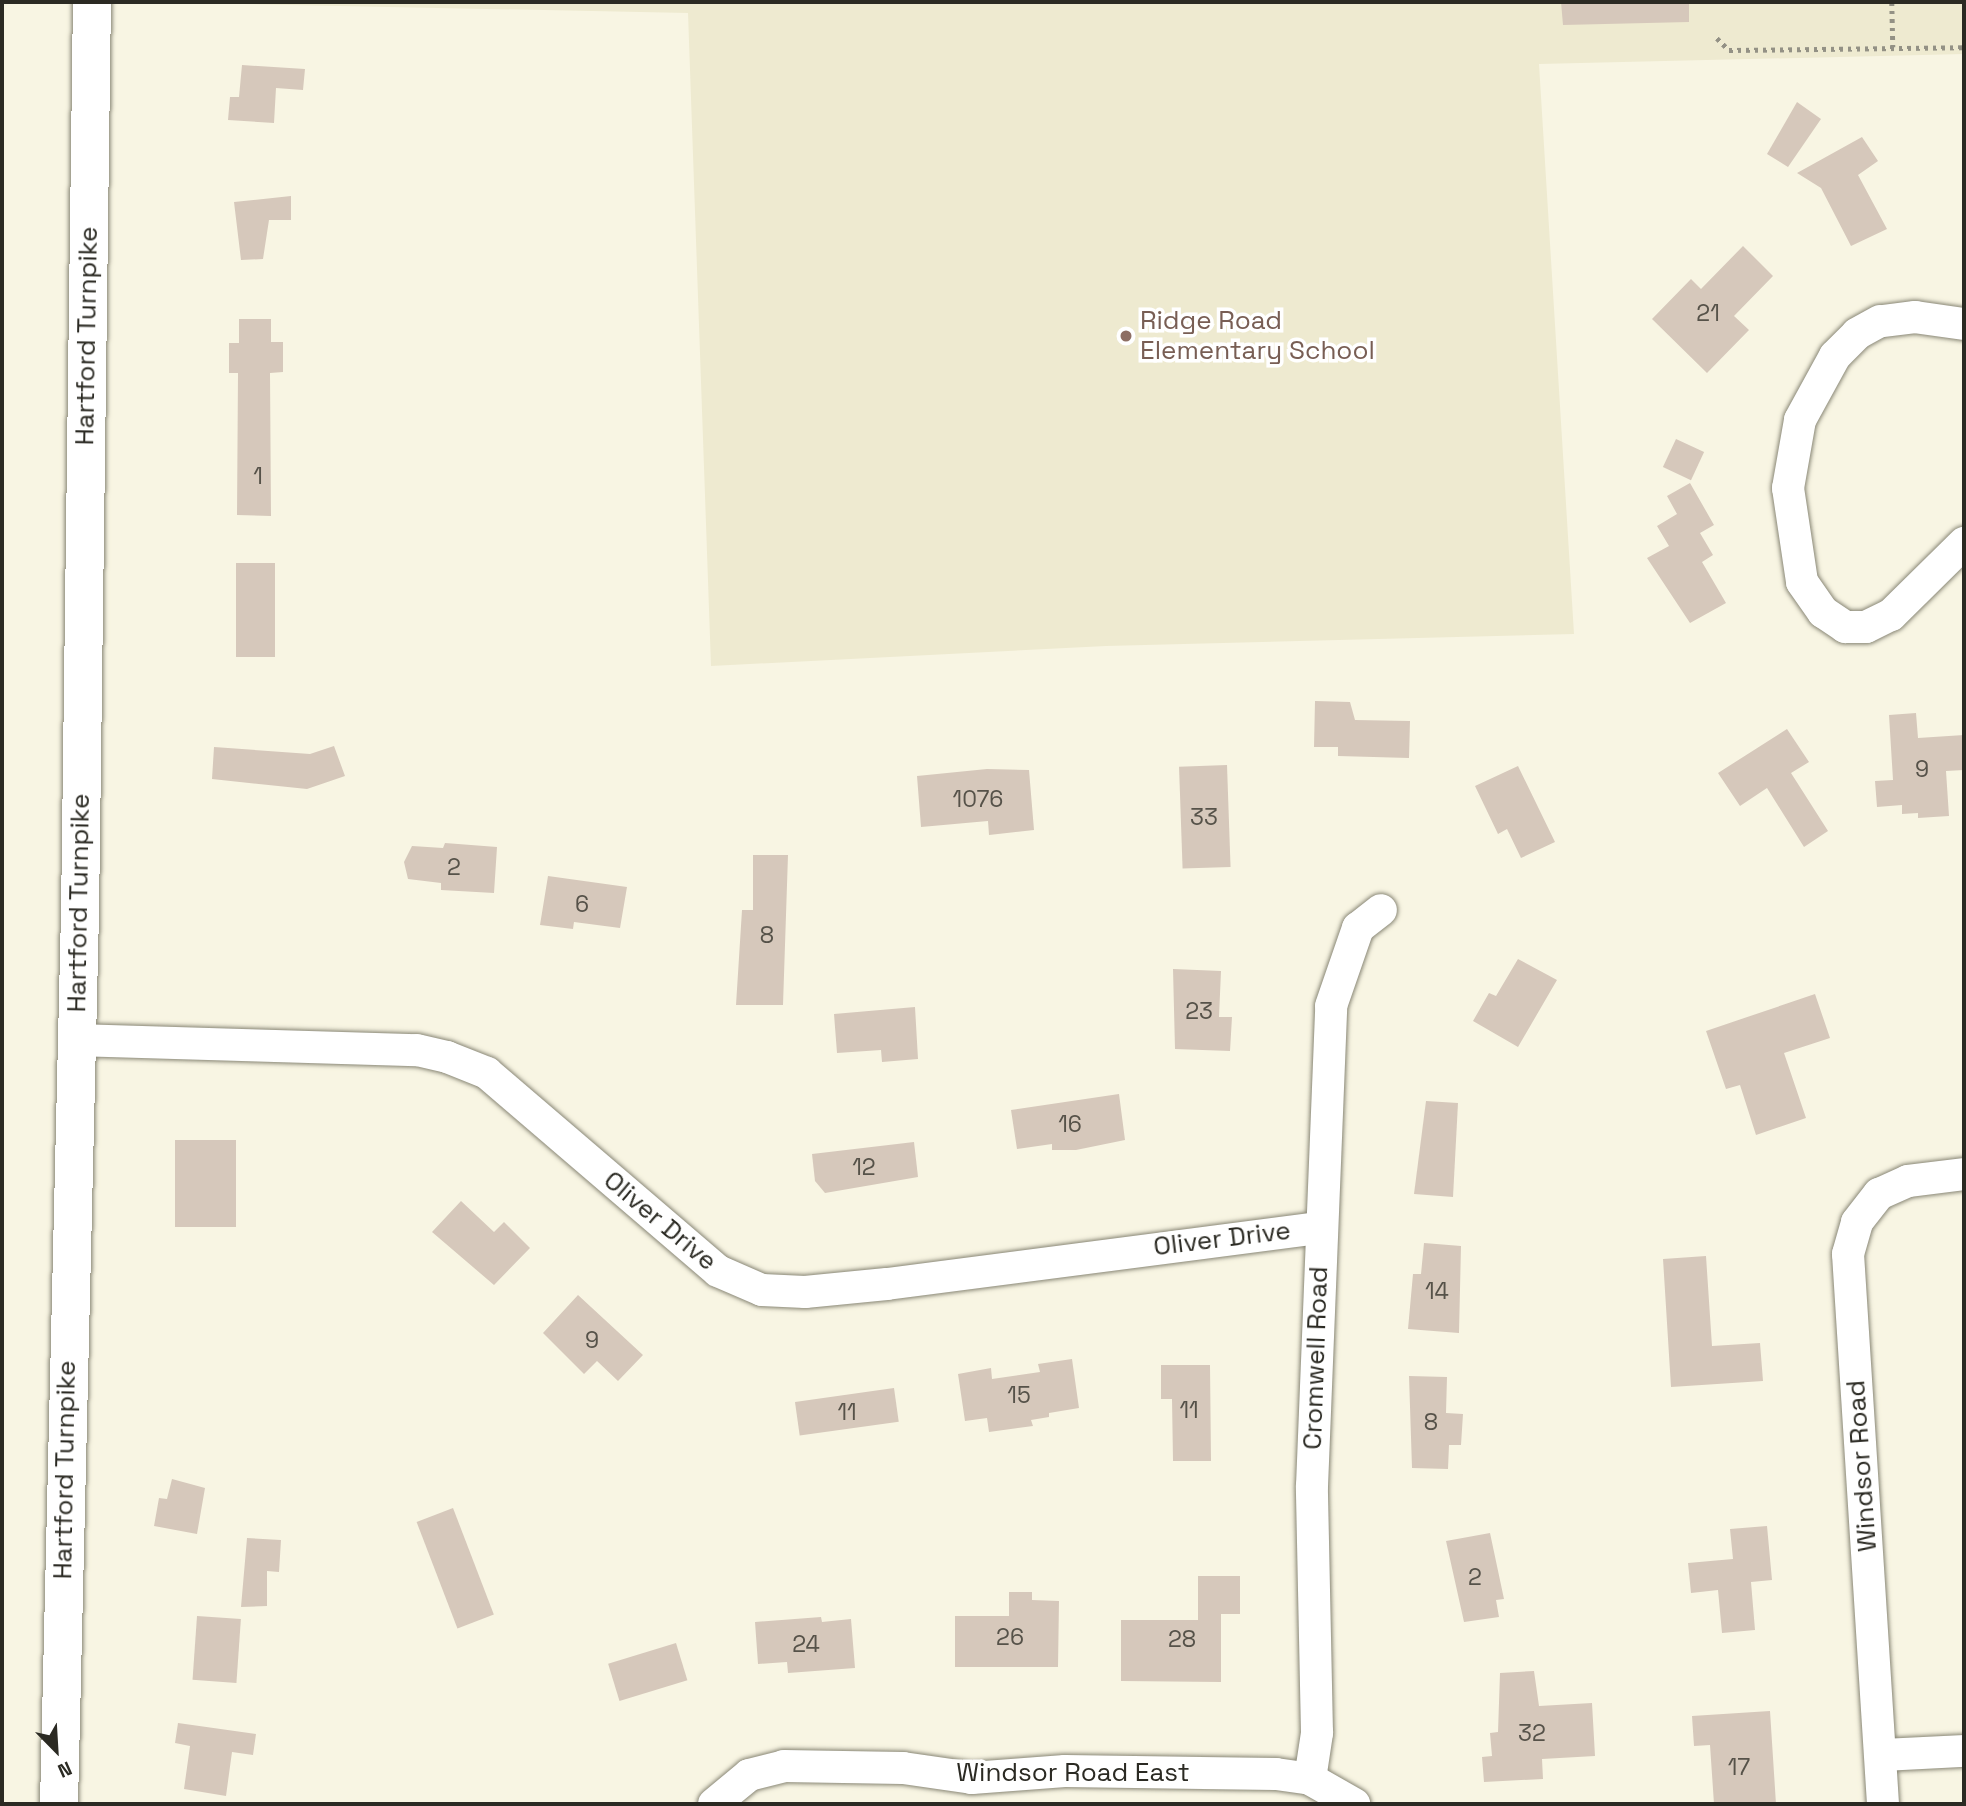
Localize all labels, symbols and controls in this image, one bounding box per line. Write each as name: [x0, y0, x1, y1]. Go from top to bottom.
street label: Hartford Turnpike: [69, 226, 105, 446]
house number: 21: [1696, 299, 1720, 327]
place label: Ridge Road Elementary School: [1140, 305, 1375, 366]
marker: Ridge Road Elementary School: [1118, 328, 1134, 344]
house number: 1: [253, 462, 263, 490]
house number: 9: [1915, 755, 1929, 783]
house number: 1076: [953, 785, 1003, 813]
street label: Hartford Turnpike: [61, 793, 97, 1013]
house number: 33: [1190, 803, 1218, 831]
house number: 2: [447, 853, 461, 881]
house number: 6: [575, 890, 589, 918]
house number: 8: [760, 921, 774, 949]
house number: 23: [1185, 997, 1213, 1025]
house number: 16: [1058, 1110, 1082, 1138]
house number: 12: [852, 1153, 876, 1181]
street label: Oliver Drive: [597, 1165, 723, 1277]
street label: Oliver Drive: [1152, 1215, 1292, 1263]
street label: Cromwell Road: [1297, 1266, 1335, 1450]
house number: 14: [1425, 1277, 1449, 1305]
house number: 9: [585, 1326, 599, 1354]
street label: Hartford Turnpike: [47, 1360, 83, 1580]
street label: Windsor Road: [1840, 1379, 1884, 1553]
house number: 15: [1007, 1381, 1031, 1409]
house number: 11: [1179, 1396, 1199, 1424]
house number: 11: [837, 1398, 857, 1426]
house number: 8: [1424, 1408, 1438, 1436]
house number: 2: [1468, 1563, 1482, 1591]
house number: 26: [996, 1623, 1024, 1651]
house number: 28: [1168, 1625, 1196, 1653]
house number: 24: [792, 1630, 820, 1658]
north arrow: [21, 1715, 91, 1785]
house number: 32: [1518, 1719, 1546, 1747]
house number: 17: [1728, 1753, 1750, 1781]
text: N: [54, 1756, 76, 1784]
street label: Windsor Road East: [956, 1757, 1190, 1789]

